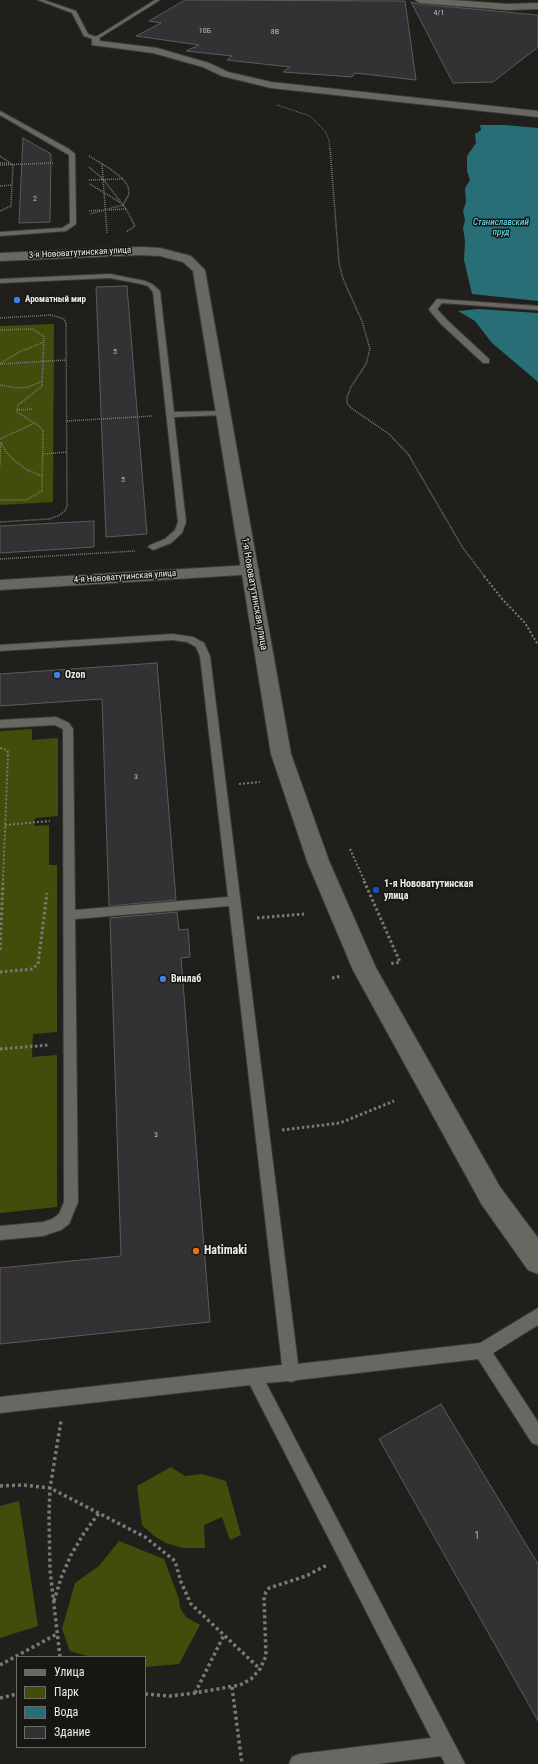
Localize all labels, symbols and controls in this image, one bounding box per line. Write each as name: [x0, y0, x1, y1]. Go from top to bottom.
house number: 4/1: [434, 8, 444, 18]
house number: 10Б: [199, 26, 211, 36]
house number: 8В: [271, 27, 279, 37]
house number: 2: [33, 194, 37, 204]
water label: Станиславский пруд: [473, 218, 529, 239]
street label: 3-я Нововатутинская улица: [28, 245, 132, 261]
marker: Ароматный мир: [12, 295, 22, 305]
place label: Ароматный мир: [25, 295, 86, 305]
house number: 5: [113, 347, 117, 357]
house number: 5: [121, 475, 125, 485]
street label: 1-я Нововатутинская улица: [238, 537, 270, 651]
street label: 4-я Нововатутинская улица: [73, 568, 177, 586]
place label: Ozon: [65, 669, 85, 681]
marker: Ozon: [52, 670, 62, 680]
house number: 3: [134, 772, 138, 782]
place label: 1-я Нововатутинская улица: [384, 878, 473, 902]
marker: 1-я Нововатутинская улица: [371, 885, 381, 895]
place label: Винлаб: [171, 973, 201, 985]
marker: Винлаб: [158, 974, 168, 984]
house number: 3: [154, 1130, 158, 1140]
place label: Hatimaki: [204, 1244, 247, 1258]
marker: Hatimaki: [191, 1246, 201, 1256]
house number: 1: [475, 1530, 479, 1542]
legend: [16, 1656, 146, 1748]
text: Улица: [54, 1665, 84, 1679]
text: Парк: [54, 1685, 79, 1699]
text: Вода: [54, 1705, 78, 1719]
text: Здание: [54, 1725, 90, 1739]

